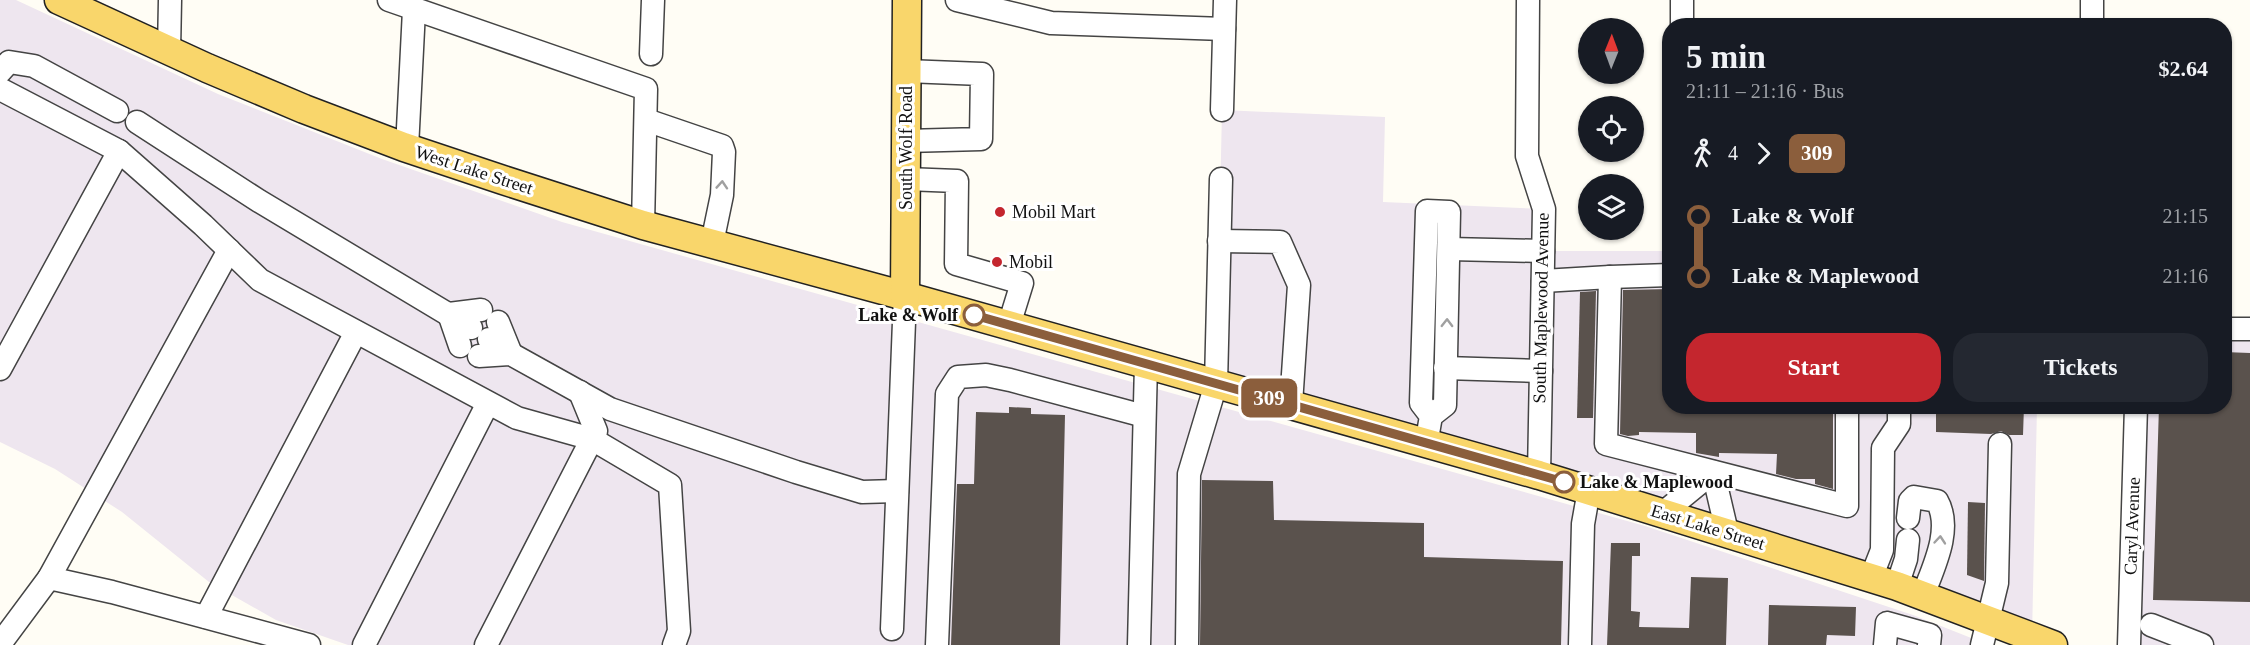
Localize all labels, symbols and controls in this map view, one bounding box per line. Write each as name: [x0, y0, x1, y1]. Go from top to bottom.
north arrow: [1578, 18, 1644, 84]
map controls: [1578, 18, 1644, 240]
text: 5 min: [1686, 39, 1766, 75]
text: $2.64: [2159, 56, 2208, 81]
text: 21:11 – 21:16 · Bus: [1686, 80, 1844, 102]
street label: South Wolf Road: [896, 86, 916, 210]
button: locate: [1578, 96, 1644, 162]
icon: walk: [1686, 137, 1719, 170]
icon: forward: [1747, 137, 1780, 170]
text: 309: [1801, 141, 1833, 165]
street label: West Lake Street: [413, 142, 535, 198]
text: 4: [1728, 142, 1738, 164]
button: layers: [1578, 174, 1644, 240]
one-way arrow: [716, 180, 729, 189]
place label: Mobil Mart: [1012, 202, 1096, 222]
text: Lake & Wolf: [1732, 203, 1854, 228]
marker: Mobil Mart: [993, 205, 1007, 219]
text: 21:15: [2162, 205, 2208, 227]
street label: South Maplewood Avenue: [1529, 213, 1553, 403]
place label: Mobil: [1009, 252, 1053, 272]
marker: Mobil: [990, 255, 1004, 269]
text: Lake & Maplewood: [1732, 263, 1919, 288]
text: 21:16: [2162, 265, 2208, 287]
marker: Lake & Wolf: [963, 304, 985, 326]
place label: Lake & Wolf: [858, 305, 959, 325]
one-way arrow: [1440, 318, 1453, 327]
button: Start: [1686, 333, 1941, 402]
button: Tickets: [1953, 333, 2208, 402]
line badge: 309: [1234, 378, 1304, 418]
text: 309: [1253, 386, 1285, 410]
marker: Lake & Maplewood: [1553, 471, 1575, 493]
place label: Lake & Maplewood: [1580, 472, 1733, 492]
street label: Caryl Avenue: [2120, 477, 2144, 575]
street label: East Lake Street: [1649, 500, 1767, 554]
one-way arrow: [1934, 535, 1947, 544]

